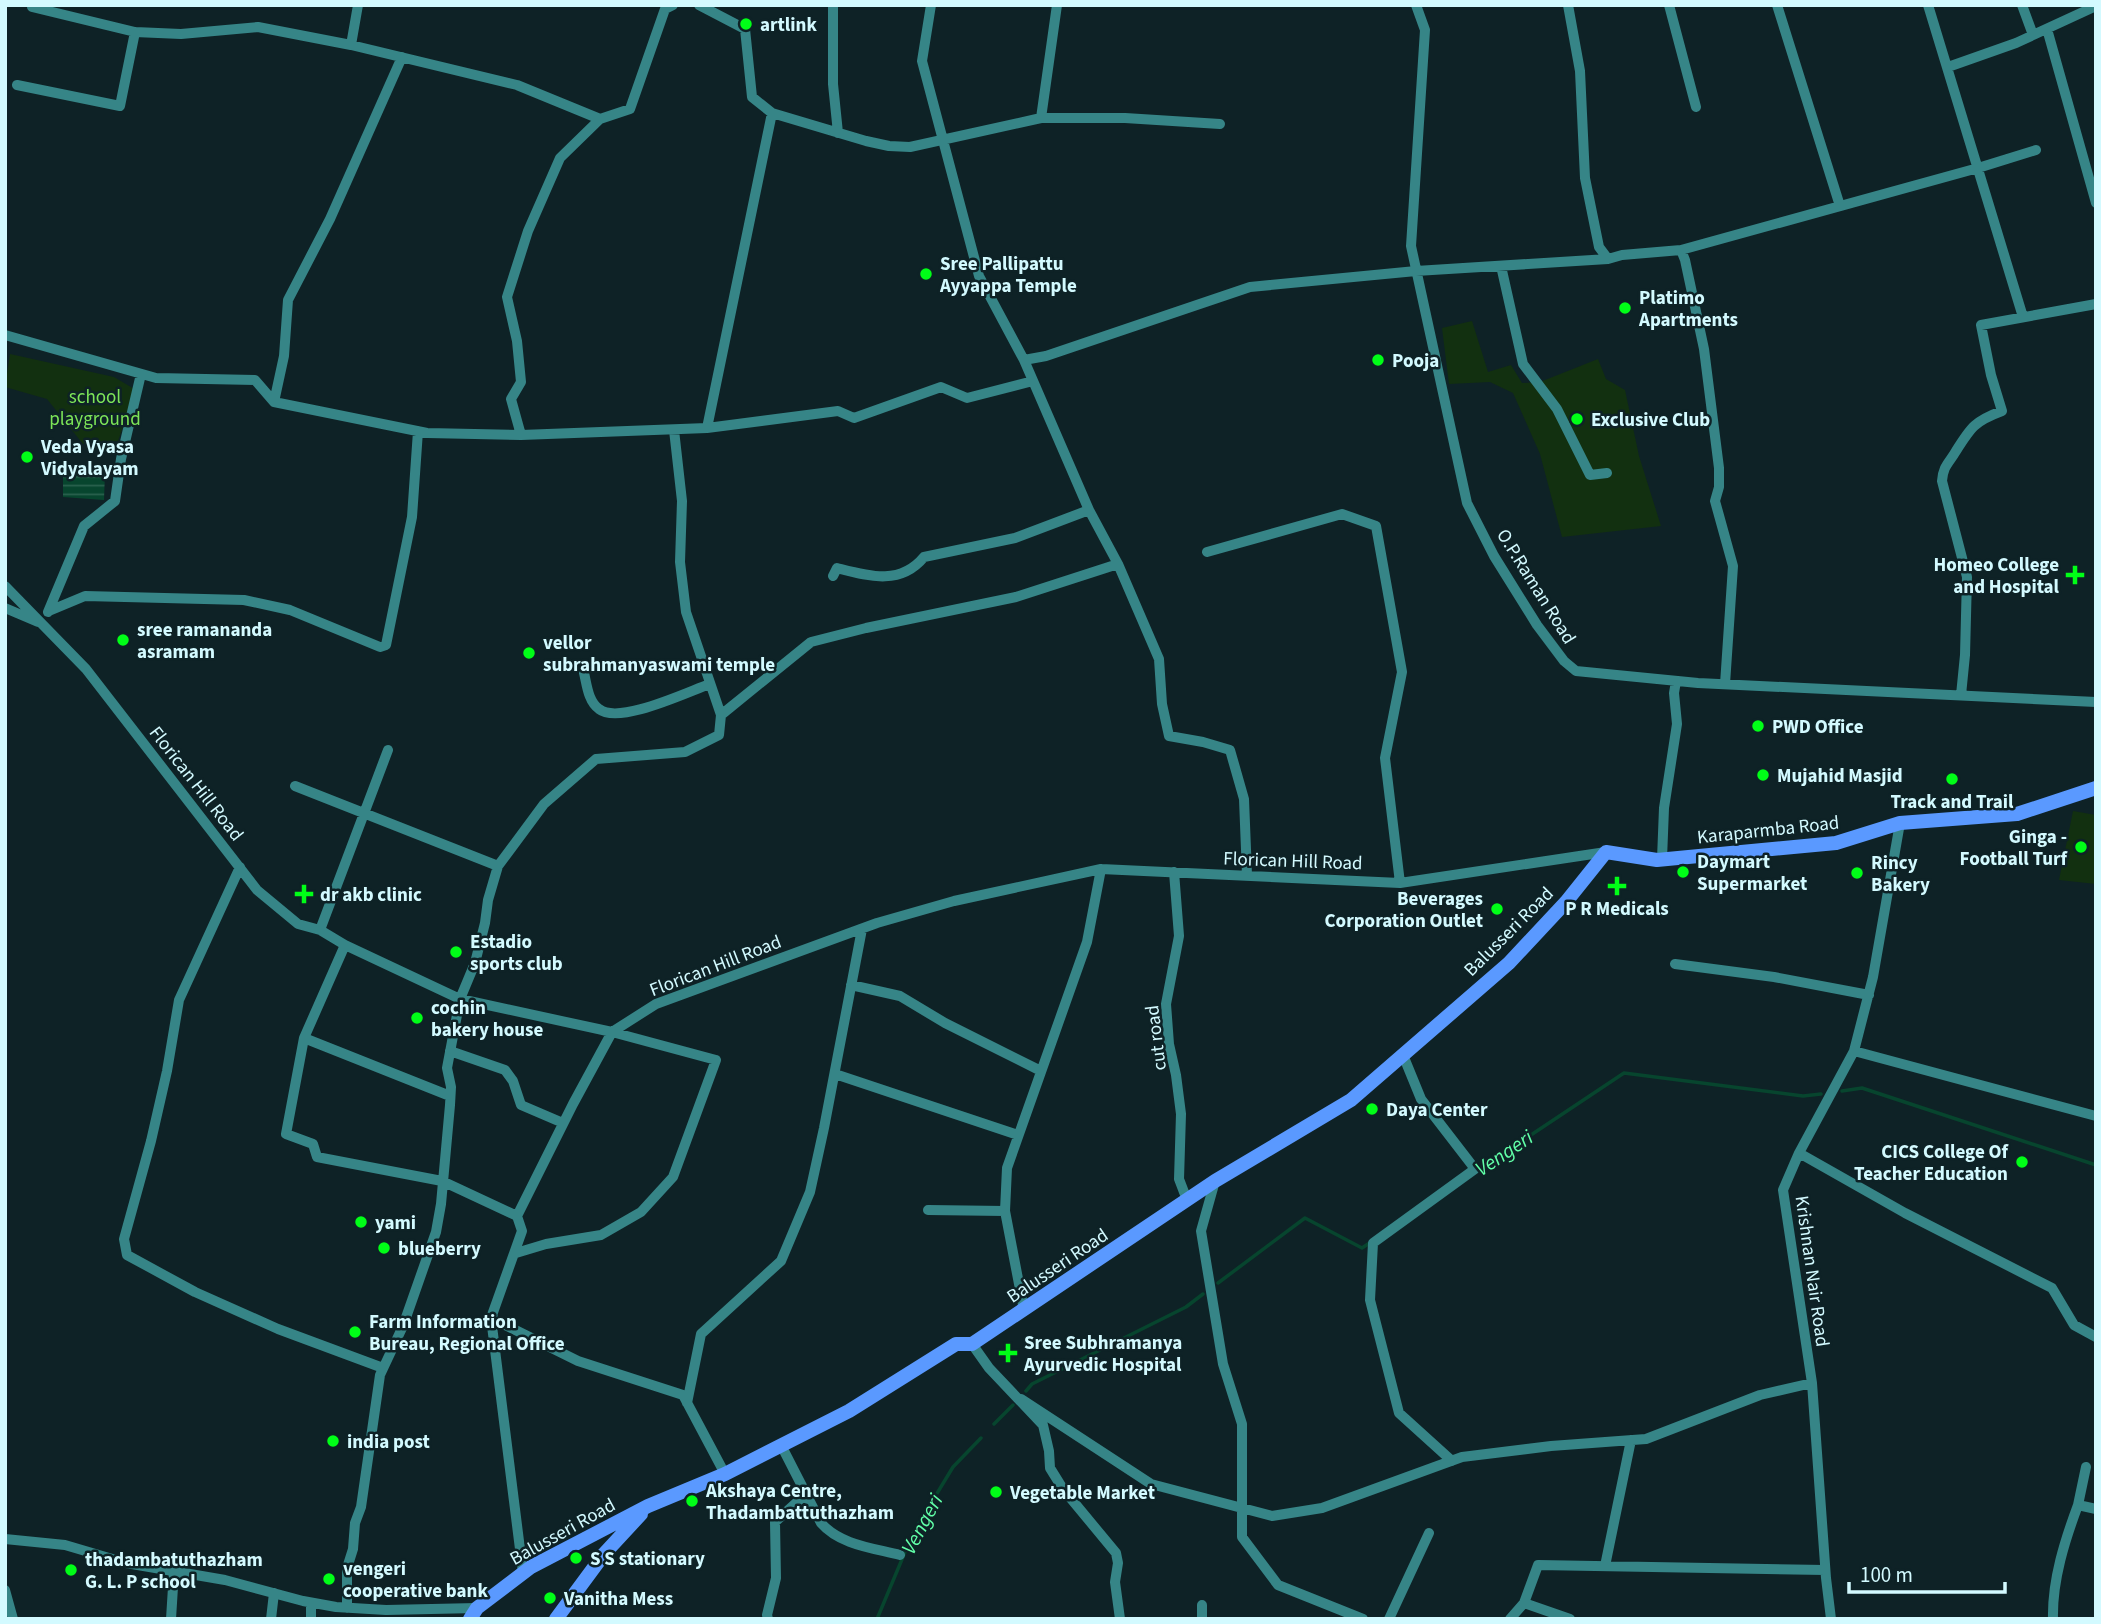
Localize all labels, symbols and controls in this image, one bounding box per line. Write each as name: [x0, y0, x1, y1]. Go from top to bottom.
place label: artlink: [760, 12, 817, 39]
marker: artlink: [738, 16, 754, 32]
place label: Sree Pallipattu Ayyappa Temple: [939, 251, 1077, 300]
marker: Sree Pallipattu Ayyappa Temple: [918, 266, 934, 282]
place label: Platimo Apartments: [1638, 285, 1738, 334]
marker: Platimo Apartments: [1617, 300, 1633, 316]
place label: Pooja: [1392, 348, 1439, 375]
marker: Pooja: [1370, 352, 1386, 368]
park label: school playground: [49, 384, 141, 433]
place label: Exclusive Club: [1591, 407, 1710, 434]
marker: Exclusive Club: [1569, 411, 1585, 427]
place label: Veda Vyasa Vidyalayam: [40, 434, 139, 483]
marker: Veda Vyasa Vidyalayam: [19, 449, 35, 465]
street label: O.P.Raman Road: [1489, 524, 1582, 650]
place label: Homeo College and Hospital: [1933, 552, 2060, 601]
marker: Homeo College and Hospital: [2065, 565, 2085, 585]
place label: sree ramananda asramam: [137, 617, 272, 666]
place label: vellor subrahmanyaswami temple: [543, 630, 775, 679]
marker: sree ramananda asramam: [115, 632, 131, 648]
marker: vellor subrahmanyaswami temple: [521, 645, 537, 661]
place label: PWD Office: [1772, 714, 1864, 741]
marker: PWD Office: [1750, 718, 1766, 734]
street label: Florican Hill Road: [142, 721, 249, 847]
place label: Mujahid Masjid: [1777, 763, 1903, 790]
marker: Mujahid Masjid: [1755, 767, 1771, 783]
marker: Track and Trail: [1944, 771, 1960, 787]
place label: Track and Trail: [1891, 789, 2014, 816]
street label: Karaparmba Road: [1696, 810, 1841, 851]
place label: Ginga - Football Turf: [1960, 824, 2069, 873]
marker: Ginga - Football Turf: [2073, 839, 2089, 855]
street label: Florican Hill Road: [1223, 846, 1363, 877]
place label: Daymart Supermarket: [1697, 849, 1807, 898]
place label: Rincy Bakery: [1871, 850, 1930, 899]
marker: Daymart Supermarket: [1675, 864, 1691, 880]
marker: Rincy Bakery: [1849, 865, 1865, 881]
marker: P R Medicals: [1609, 878, 1625, 894]
street label: Balusseri Road: [1458, 881, 1560, 983]
place label: dr akb clinic: [320, 882, 422, 909]
marker: dr akb clinic: [294, 884, 314, 904]
place label: Beverages Corporation Outlet: [1325, 886, 1483, 935]
place label: P R Medicals: [1565, 896, 1669, 923]
marker: Beverages Corporation Outlet: [1489, 901, 1505, 917]
place label: Estadio sports club: [470, 929, 563, 978]
street label: Florican Hill Road: [646, 929, 785, 1004]
marker: Estadio sports club: [448, 944, 464, 960]
place label: cochin bakery house: [431, 995, 543, 1044]
street label: cut road: [1139, 1004, 1174, 1072]
marker: cochin bakery house: [409, 1010, 425, 1026]
place label: Daya Center: [1386, 1097, 1488, 1124]
marker: Daya Center: [1364, 1101, 1380, 1117]
water label: Vengeri: [1469, 1122, 1540, 1183]
place label: CICS College Of Teacher Education: [1854, 1139, 2010, 1188]
marker: CICS College Of Teacher Education: [2014, 1154, 2030, 1170]
street label: Krishnan Nair Road: [1788, 1194, 1835, 1349]
place label: yami: [375, 1210, 416, 1237]
marker: yami: [353, 1214, 369, 1230]
street label: Balusseri Road: [1002, 1222, 1114, 1310]
place label: blueberry: [398, 1236, 481, 1263]
marker: blueberry: [376, 1240, 392, 1256]
place label: Farm Information Bureau, Regional Office: [369, 1309, 565, 1358]
marker: Farm Information Bureau, Regional Office: [347, 1324, 363, 1340]
place label: Sree Subhramanya Ayurvedic Hospital: [1023, 1330, 1182, 1379]
marker: Sree Subhramanya Ayurvedic Hospital: [998, 1343, 1018, 1363]
place label: india post: [347, 1429, 430, 1456]
marker: india post: [325, 1433, 341, 1449]
place label: Akshaya Centre, Thadambattuthazham: [705, 1478, 894, 1527]
place label: Vegetable Market: [1009, 1480, 1155, 1507]
marker: Vegetable Market: [988, 1484, 1004, 1500]
water label: Vengeri: [894, 1488, 951, 1559]
street label: Balusseri Road: [505, 1492, 620, 1573]
marker: Akshaya Centre, Thadambattuthazham: [684, 1493, 700, 1509]
place label: S S stationary: [590, 1546, 705, 1573]
place label: thadambatuthazham G. L. P school: [85, 1547, 263, 1596]
marker: S S stationary: [568, 1550, 584, 1566]
scale bar: [1849, 1550, 2005, 1594]
place label: vengeri cooperative bank: [343, 1556, 488, 1605]
text: 100 m: [1860, 1560, 1913, 1590]
marker: thadambatuthazham G. L. P school: [63, 1562, 79, 1578]
marker: vengeri cooperative bank: [321, 1571, 337, 1587]
place label: Vanitha Mess: [563, 1586, 673, 1613]
marker: Vanitha Mess: [542, 1590, 558, 1606]

